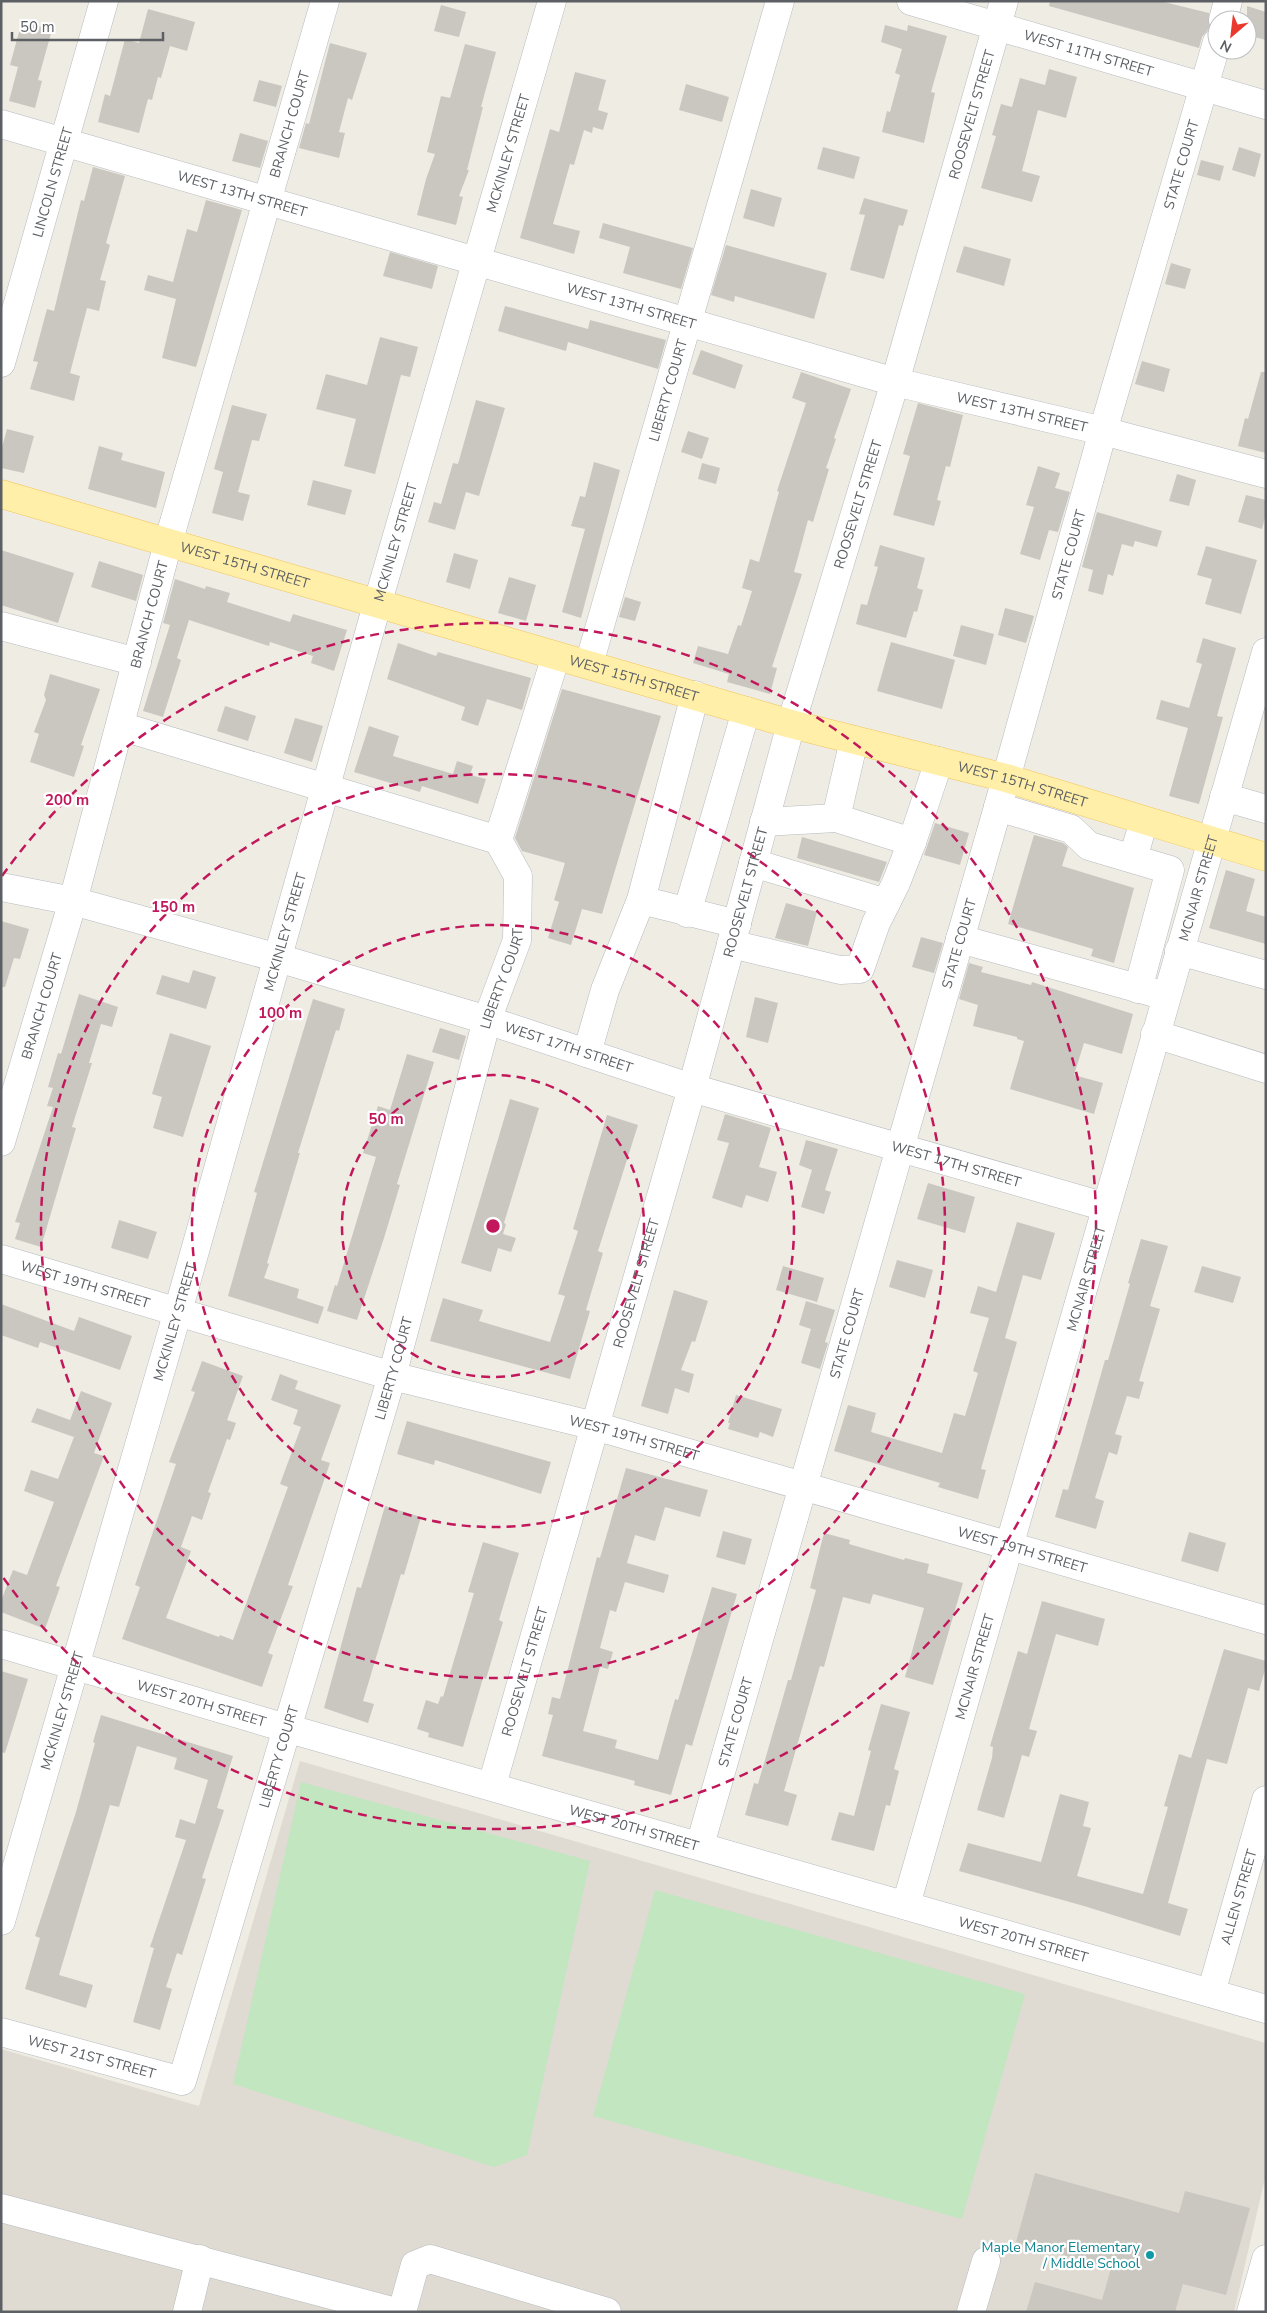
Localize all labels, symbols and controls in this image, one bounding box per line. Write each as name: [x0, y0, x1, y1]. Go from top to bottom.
scale bar: [12, 10, 164, 42]
north arrow: [1207, 10, 1257, 60]
text: 50 m: [20, 17, 55, 37]
street label: WEST 11TH STREET: [1021, 26, 1156, 82]
text: N: [1217, 35, 1235, 57]
street label: ROOSEVELT STREET: [944, 47, 1000, 182]
street label: BRANCH COURT: [265, 68, 314, 180]
street label: MCKINLEY STREET: [482, 91, 535, 215]
street label: STATE COURT: [1159, 117, 1204, 212]
street label: LINCOLN STREET: [28, 124, 78, 240]
street label: WEST 13TH STREET: [175, 166, 310, 222]
street label: WEST 13TH STREET: [564, 279, 699, 334]
street label: LIBERTY COURT: [645, 336, 692, 444]
street label: WEST 13TH STREET: [954, 388, 1090, 437]
street label: ROOSEVELT STREET: [830, 437, 887, 571]
street label: MCKINLEY STREET: [369, 480, 422, 604]
street label: STATE COURT: [1047, 507, 1091, 602]
street label: WEST 15TH STREET: [178, 538, 312, 594]
street label: BRANCH COURT: [126, 558, 173, 670]
street label: WEST 15TH STREET: [566, 651, 701, 707]
street label: WEST 15TH STREET: [955, 757, 1090, 812]
text: 200 m: [45, 790, 89, 810]
street label: ROOSEVELT STREET: [719, 825, 773, 960]
street label: MCNAIR STREET: [1174, 833, 1223, 943]
street label: MCKINLEY STREET: [260, 870, 311, 994]
street label: STATE COURT: [937, 896, 981, 991]
text: 150 m: [151, 897, 195, 917]
street label: LIBERTY COURT: [476, 927, 528, 1031]
street label: BRANCH COURT: [17, 950, 67, 1062]
text: 100 m: [258, 1003, 302, 1023]
street label: WEST 17TH STREET: [502, 1017, 636, 1078]
text: 50 m: [368, 1109, 404, 1129]
street label: WEST 17TH STREET: [889, 1137, 1024, 1192]
street label: ROOSEVELT STREET: [609, 1216, 664, 1350]
centre of rings: [484, 1217, 502, 1235]
street label: MCNAIR STREET: [1062, 1223, 1111, 1334]
street label: WEST 19TH STREET: [18, 1256, 153, 1313]
street label: MCKINLEY STREET: [149, 1260, 201, 1383]
street label: STATE COURT: [825, 1286, 869, 1381]
street label: LIBERTY COURT: [370, 1314, 418, 1422]
street label: WEST 19TH STREET: [567, 1411, 702, 1466]
street label: WEST 19TH STREET: [955, 1522, 1090, 1578]
street label: ROOSEVELT STREET: [497, 1604, 553, 1739]
street label: MCNAIR STREET: [951, 1611, 999, 1722]
street label: MCKINLEY STREET: [36, 1649, 89, 1772]
street label: STATE COURT: [714, 1674, 758, 1769]
street label: WEST 20TH STREET: [134, 1675, 269, 1732]
street label: LIBERTY COURT: [255, 1703, 304, 1810]
street label: WEST 20TH STREET: [567, 1801, 701, 1856]
street label: ALLEN STREET: [1216, 1847, 1262, 1947]
street label: WEST 20TH STREET: [956, 1912, 1091, 1968]
street label: WEST 21ST STREET: [25, 2031, 158, 2084]
place label: Maple Manor Elementary / Middle School: [982, 2238, 1141, 2273]
marker: Maple Manor Elementary / Middle School: [1144, 2249, 1156, 2261]

